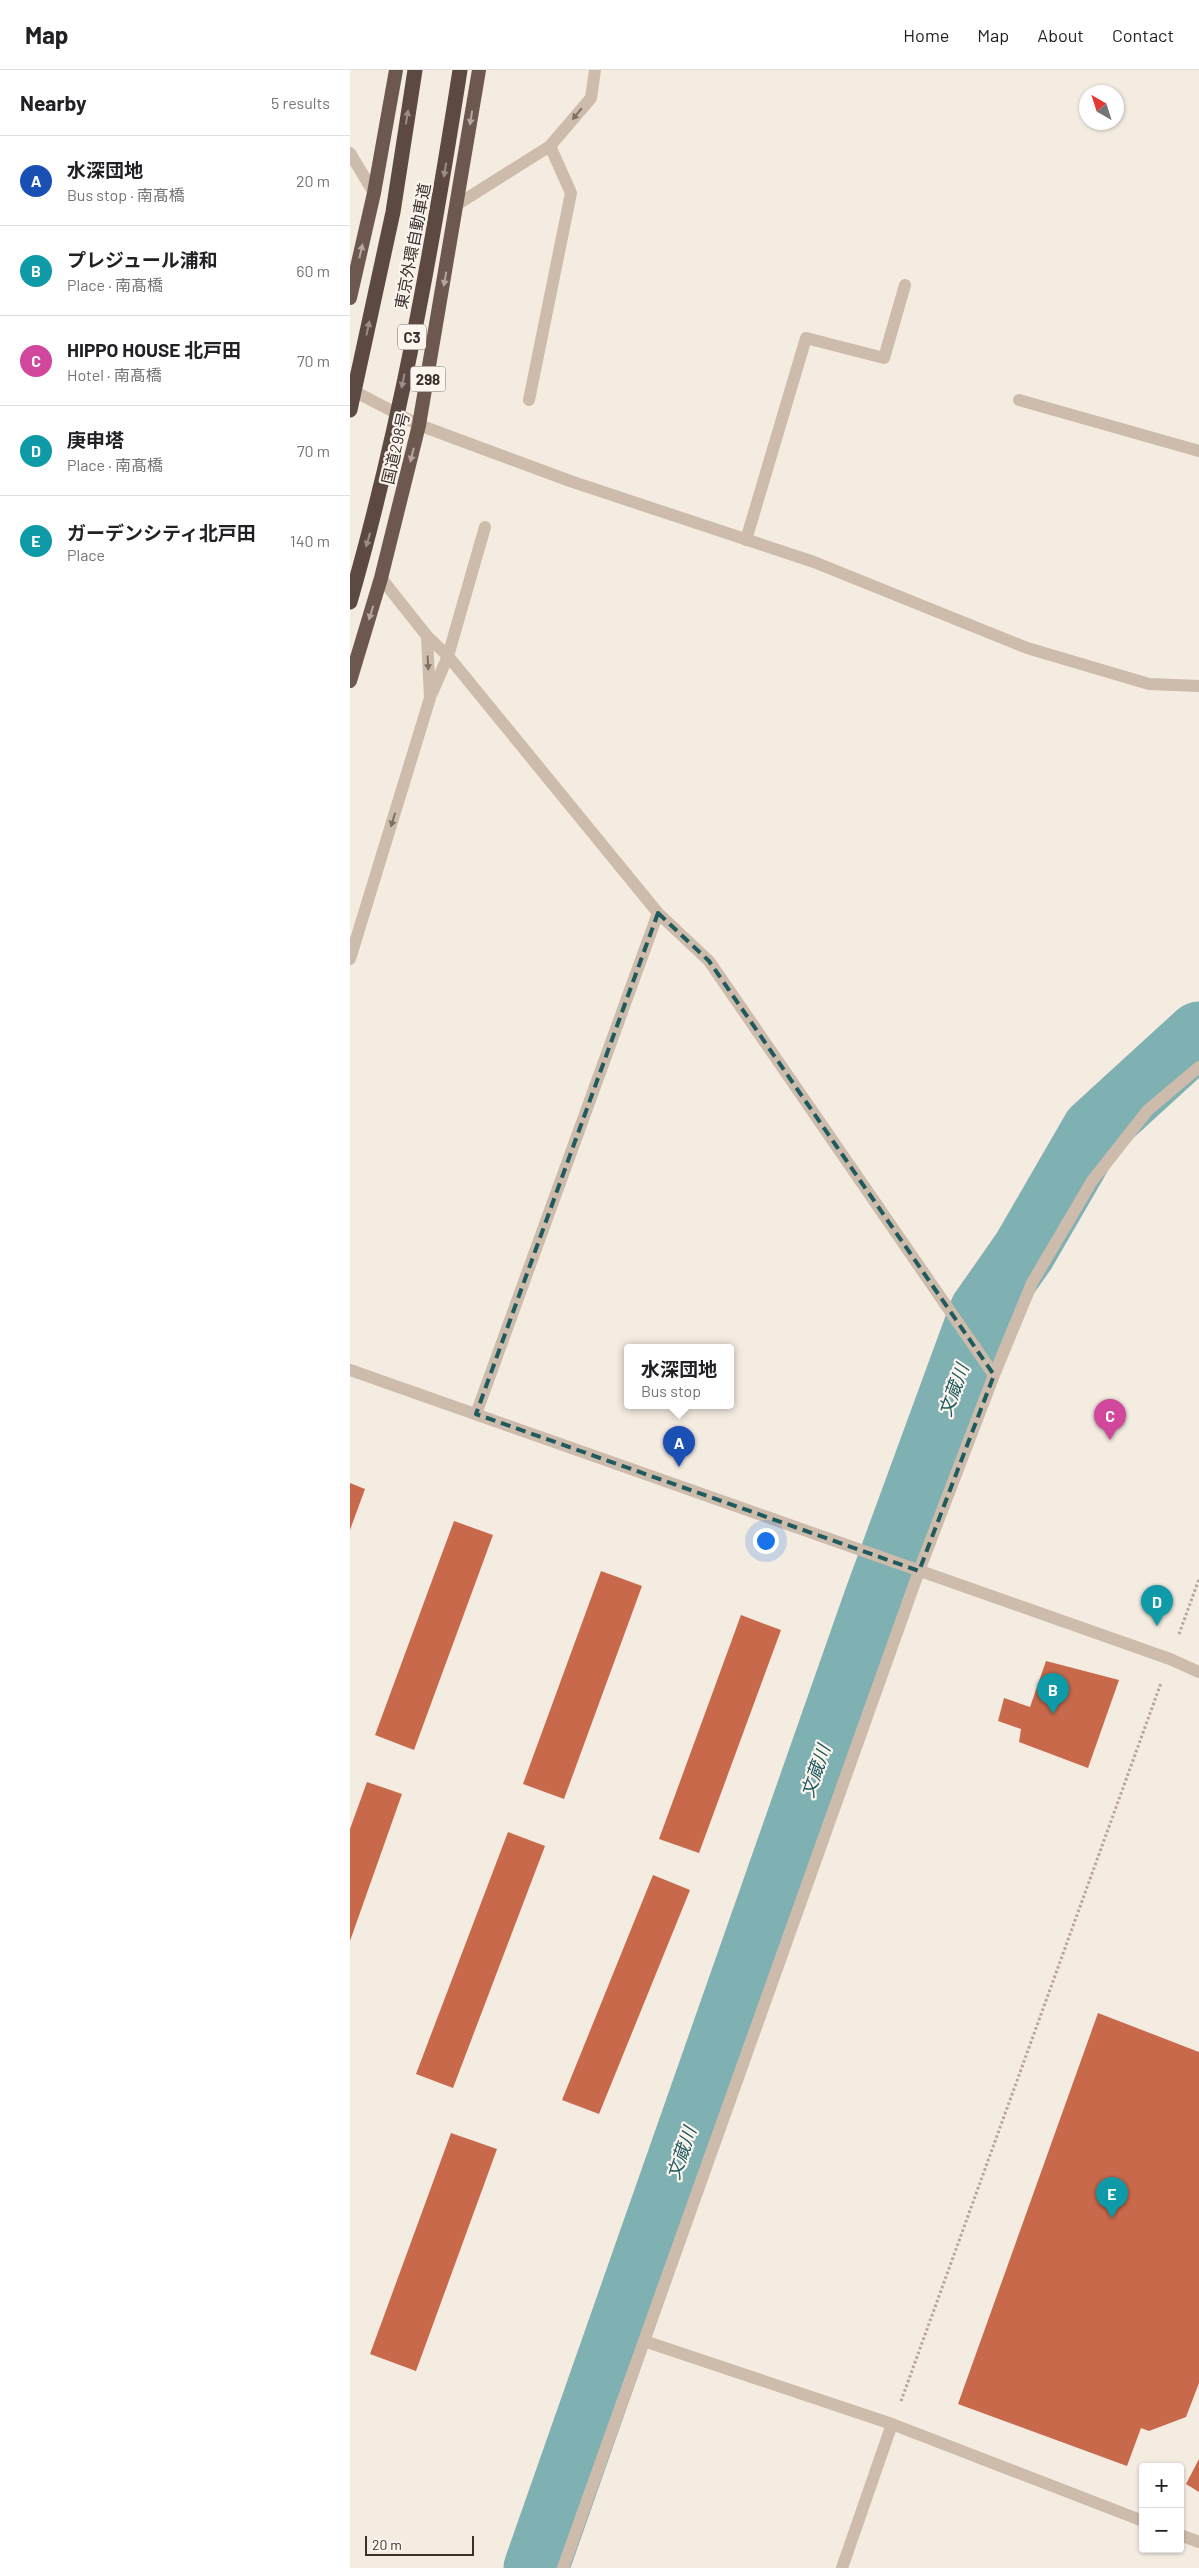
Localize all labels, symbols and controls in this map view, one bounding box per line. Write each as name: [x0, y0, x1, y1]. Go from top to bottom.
text: Map: [25, 20, 68, 49]
text: Home: [903, 24, 949, 46]
text: Map: [977, 24, 1009, 46]
text: About: [1037, 24, 1084, 46]
text: Contact: [1112, 24, 1174, 46]
north arrow: [1079, 85, 1124, 130]
text: Nearby: [20, 90, 86, 115]
text: 5 results: [271, 93, 330, 112]
one-way arrow: [572, 107, 583, 120]
one-way arrow: [404, 109, 412, 125]
one-way arrow: [467, 111, 475, 127]
text: 水深団地: [67, 158, 143, 181]
one-way arrow: [440, 162, 448, 178]
text: A: [31, 171, 41, 190]
text: 20 m: [296, 171, 330, 190]
street label: 東京外環自動車道: [390, 181, 434, 311]
text: Bus stop · 南髙橋: [67, 185, 185, 204]
one-way arrow: [357, 243, 365, 258]
text: プレジュール浦和: [67, 248, 218, 271]
text: B: [31, 261, 41, 280]
text: 60 m: [296, 261, 330, 280]
one-way arrow: [441, 271, 449, 286]
text: Place · 南髙橋: [67, 275, 163, 294]
one-way arrow: [364, 320, 372, 336]
road number: C3: [398, 324, 426, 350]
text: HIPPO HOUSE 北戸田: [67, 338, 241, 361]
text: C: [31, 351, 41, 370]
text: 70 m: [297, 351, 330, 370]
text: Hotel · 南髙橋: [67, 365, 162, 384]
road number: 298: [410, 366, 446, 392]
one-way arrow: [399, 373, 407, 388]
street label: 国道298号: [378, 410, 412, 486]
text: 庚申塔: [67, 428, 124, 451]
text: D: [31, 441, 41, 460]
text: 70 m: [297, 441, 330, 460]
one-way arrow: [408, 448, 416, 463]
text: Place · 南髙橋: [67, 455, 163, 474]
text: ガーデンシティ北戸田: [67, 521, 256, 544]
text: E: [31, 531, 41, 550]
text: 140 m: [290, 531, 330, 550]
one-way arrow: [363, 532, 371, 547]
text: Place: [67, 545, 105, 564]
one-way arrow: [366, 605, 374, 620]
one-way arrow: [425, 656, 433, 672]
one-way arrow: [388, 813, 396, 828]
popup: [624, 1344, 734, 1409]
text: 水深団地: [641, 1357, 717, 1380]
water label: 文蔵川: [933, 1359, 973, 1419]
text: Bus stop: [641, 1381, 701, 1400]
pin: C: [1094, 1399, 1126, 1440]
pin: A: [663, 1426, 695, 1467]
your location: [753, 1528, 779, 1554]
pin: D: [1141, 1585, 1173, 1626]
pin: B: [1037, 1673, 1069, 1714]
water label: 文蔵川: [796, 1740, 835, 1800]
water label: 文蔵川: [662, 2122, 701, 2182]
pin: E: [1096, 2177, 1128, 2218]
map controls: [1139, 2463, 1184, 2553]
button: +: [1139, 2463, 1184, 2508]
button: −: [1139, 2508, 1184, 2553]
scale bar: [365, 2533, 474, 2556]
text: 20 m: [372, 2536, 402, 2553]

